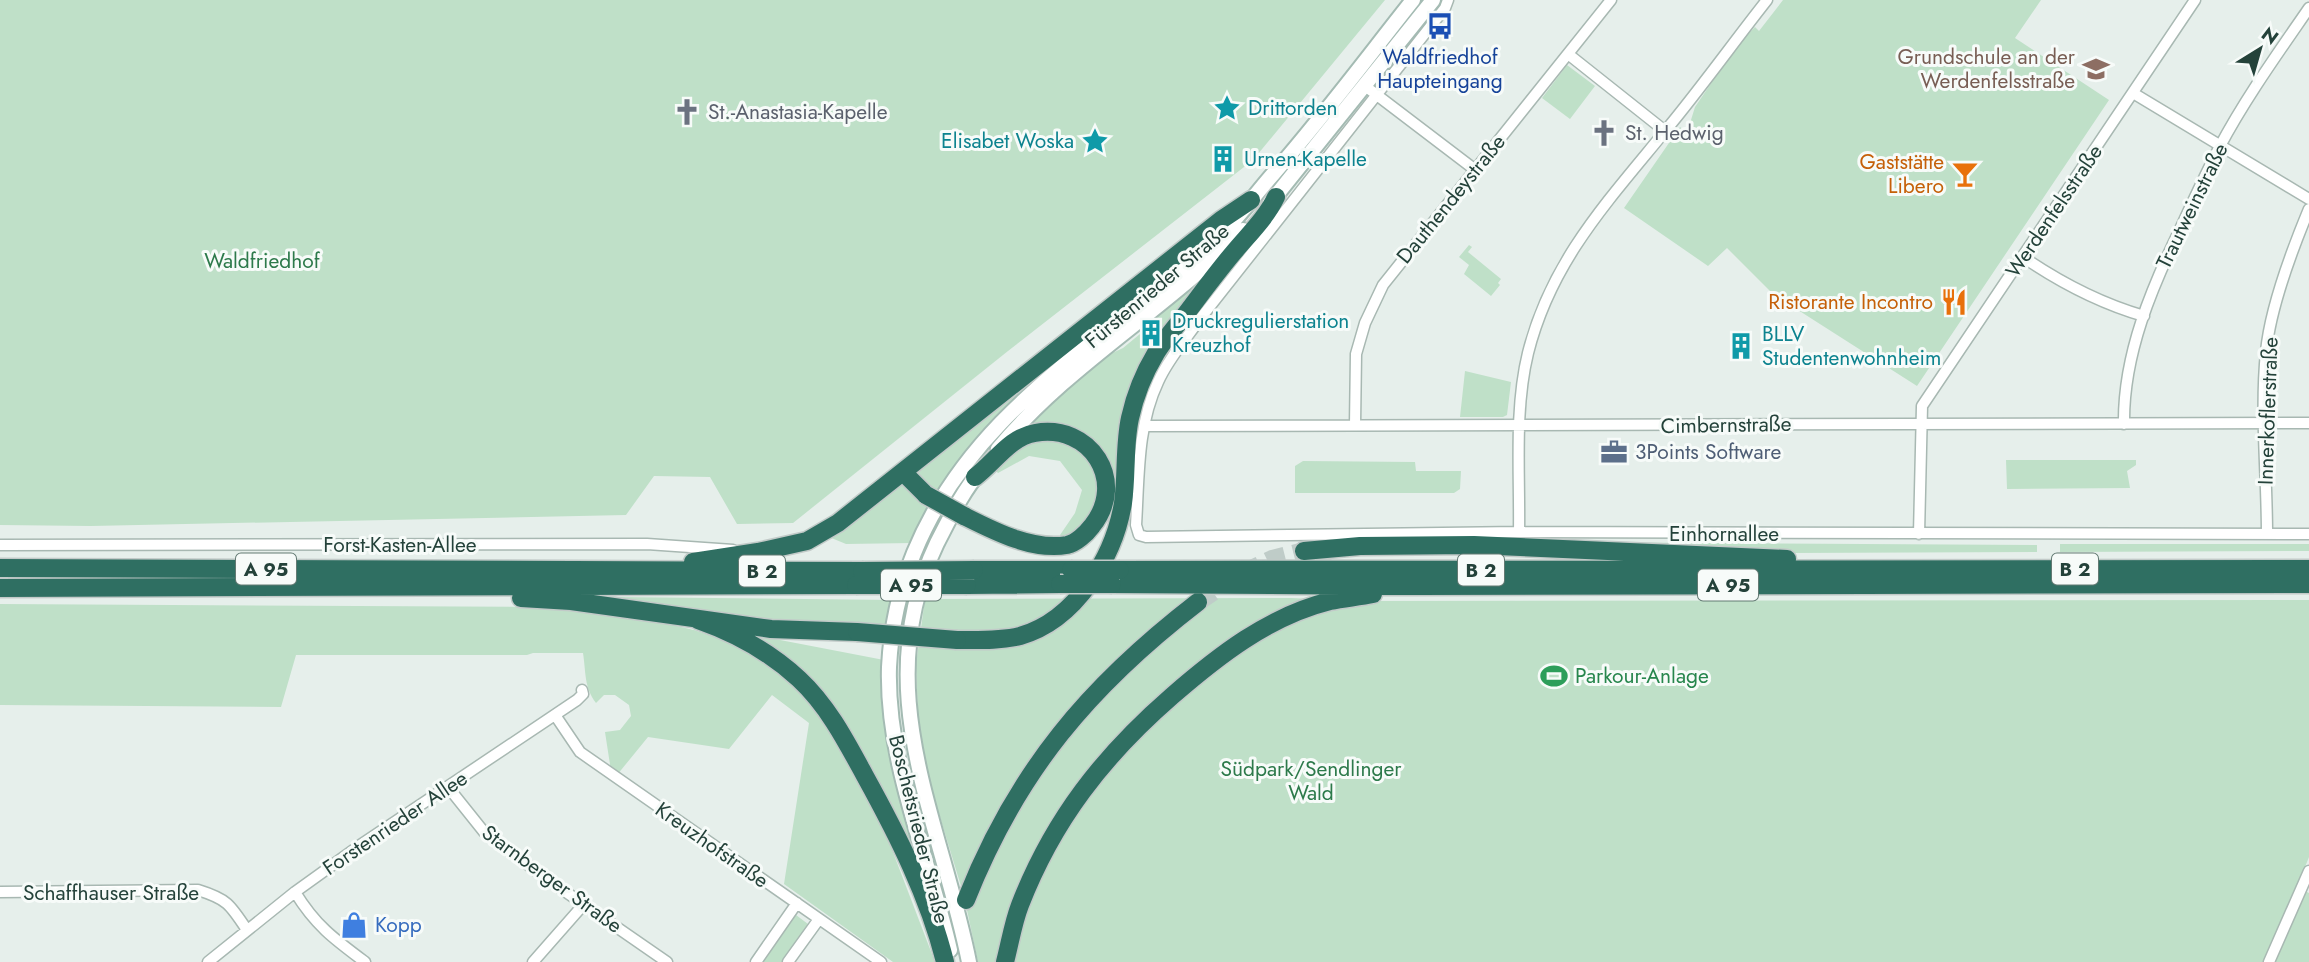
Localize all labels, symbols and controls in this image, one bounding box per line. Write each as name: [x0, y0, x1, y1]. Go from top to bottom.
bus stop icon: Waldfriedhof Haupteingang: [1425, 11, 1455, 41]
north arrow: [2225, 14, 2295, 84]
text: N: [2256, 20, 2284, 51]
place label: Waldfriedhof Haupteingang: [1377, 42, 1503, 96]
place label: Grundschule an der Werdenfelsstraße: [1898, 42, 2076, 96]
school or university icon: Grundschule an der Werdenfelsstraße: [2081, 54, 2111, 84]
place icon: Drittorden: [1212, 93, 1242, 123]
place label: Drittorden: [1248, 93, 1338, 123]
church icon: St.-Anastasia-Kapelle: [672, 97, 702, 127]
place label: St.-Anastasia-Kapelle: [708, 97, 888, 127]
church icon: St. Hedwig: [1589, 118, 1619, 148]
place label: St. Hedwig: [1625, 118, 1724, 148]
place label: Elisabet Woska: [941, 126, 1074, 156]
place icon: Elisabet Woska: [1080, 126, 1110, 156]
street label: Dauthendeystraße: [1389, 128, 1513, 270]
street label: Werdenfelsstraße: [1998, 138, 2110, 283]
street label: Trautweinstraße: [2149, 138, 2235, 274]
building icon: Urnen-Kapelle: [1208, 144, 1238, 174]
place label: Urnen-Kapelle: [1244, 144, 1367, 174]
place label: Gaststätte Libero: [1860, 147, 1944, 201]
bar icon: Gaststätte Libero: [1950, 159, 1980, 189]
street label: Fürstenrieder Straße: [1078, 216, 1236, 355]
park label: Waldfriedhof: [204, 246, 321, 276]
place label: Ristorante Incontro: [1768, 287, 1933, 317]
restaurant icon: Ristorante Incontro: [1939, 287, 1969, 317]
place label: Druckregulierstation Kreuzhof: [1172, 306, 1349, 360]
building icon: Druckregulierstation Kreuzhof: [1136, 318, 1166, 348]
place label: BLLV Studentenwohnheim: [1762, 319, 1941, 373]
building icon: BLLV Studentenwohnheim: [1726, 331, 1756, 361]
street label: Innerkoflerstraße: [2250, 336, 2286, 485]
street label: Cimbernstraße: [1660, 409, 1792, 441]
office icon: 3Points Software: [1599, 437, 1629, 467]
place label: 3Points Software: [1635, 437, 1781, 467]
street label: Einhornallee: [1669, 519, 1779, 549]
street label: Forst-Kasten-Allee: [323, 530, 477, 560]
road number: A 95: [236, 554, 296, 584]
road number: B 2: [1458, 554, 1504, 586]
road number: B 2: [2052, 554, 2098, 584]
road number: B 2: [739, 556, 785, 586]
road number: A 95: [881, 570, 941, 600]
road number: A 95: [1698, 570, 1758, 600]
sports icon: Parkour-Anlage: [1539, 661, 1569, 691]
place label: Parkour-Anlage: [1575, 661, 1709, 691]
street label: Boschetsrieder Straße: [881, 732, 957, 927]
park label: Südpark/Sendlinger Wald: [1220, 754, 1402, 808]
street label: Forstenrieder Allee: [317, 763, 474, 883]
street label: Kreuzhofstraße: [649, 795, 775, 895]
street label: Starnberger Straße: [475, 818, 629, 940]
street label: Schaffhauser Straße: [23, 878, 199, 908]
shop icon: Kopp: [339, 910, 369, 940]
place label: Kopp: [375, 910, 422, 940]

